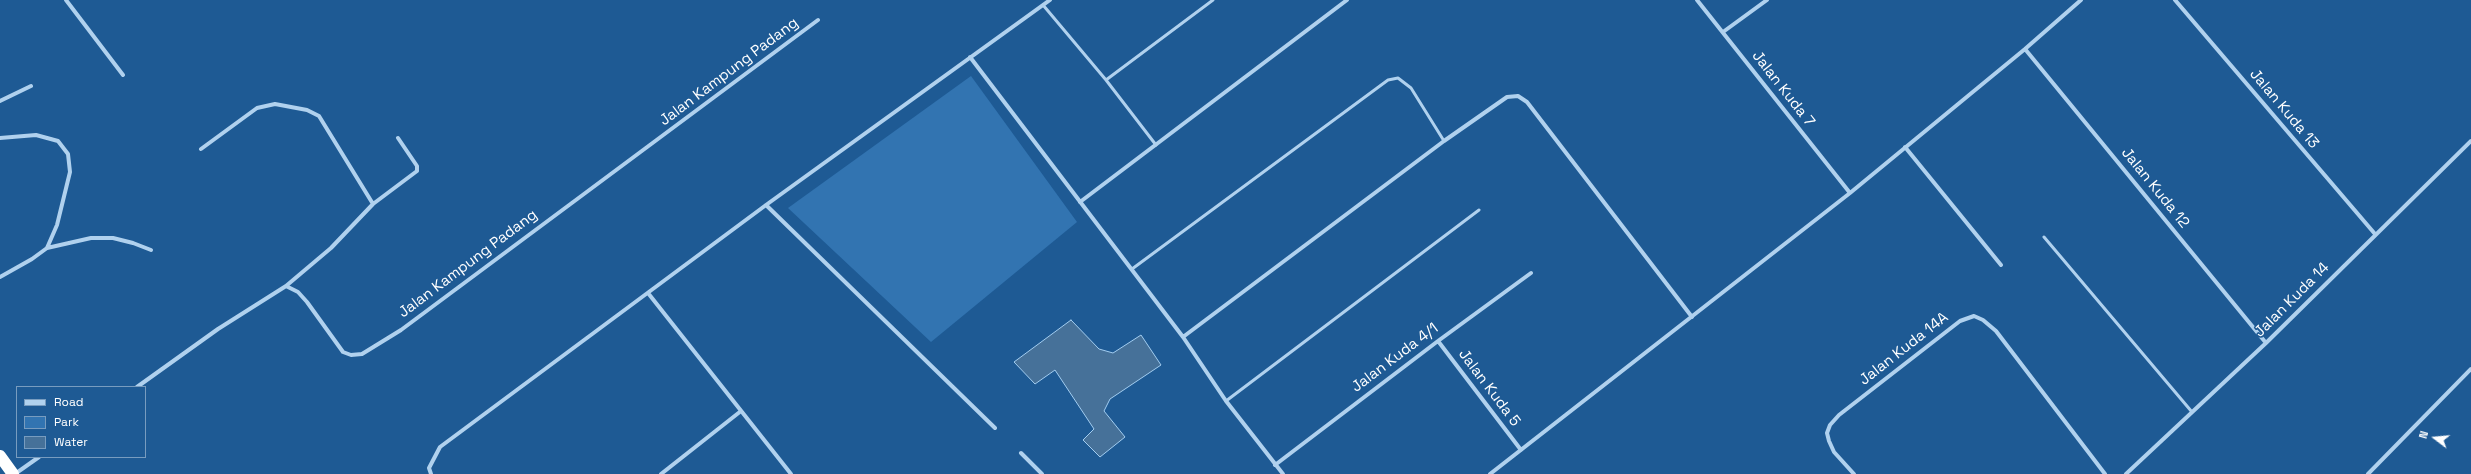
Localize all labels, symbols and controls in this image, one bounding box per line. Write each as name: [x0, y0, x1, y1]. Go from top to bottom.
street label: Jalan Kampung Padang: [656, 14, 802, 130]
street label: Jalan Kuda 7: [1748, 47, 1818, 131]
street label: Jalan Kuda 13: [2246, 66, 2322, 152]
street label: Jalan Kuda 12: [2117, 144, 2193, 232]
street label: Jalan Kampung Padang: [395, 206, 541, 322]
street label: Jalan Kuda 14: [2251, 259, 2333, 341]
street label: Jalan Kuda 14A: [1856, 309, 1952, 389]
street label: Jalan Kuda 4/1: [1348, 320, 1442, 396]
street label: Jalan Kuda 5: [1454, 346, 1524, 430]
legend: [16, 386, 146, 458]
text: Road: [54, 394, 83, 410]
text: Park: [54, 414, 79, 430]
north arrow: [2415, 418, 2455, 458]
text: N: [2416, 429, 2431, 440]
text: Water: [54, 434, 88, 450]

